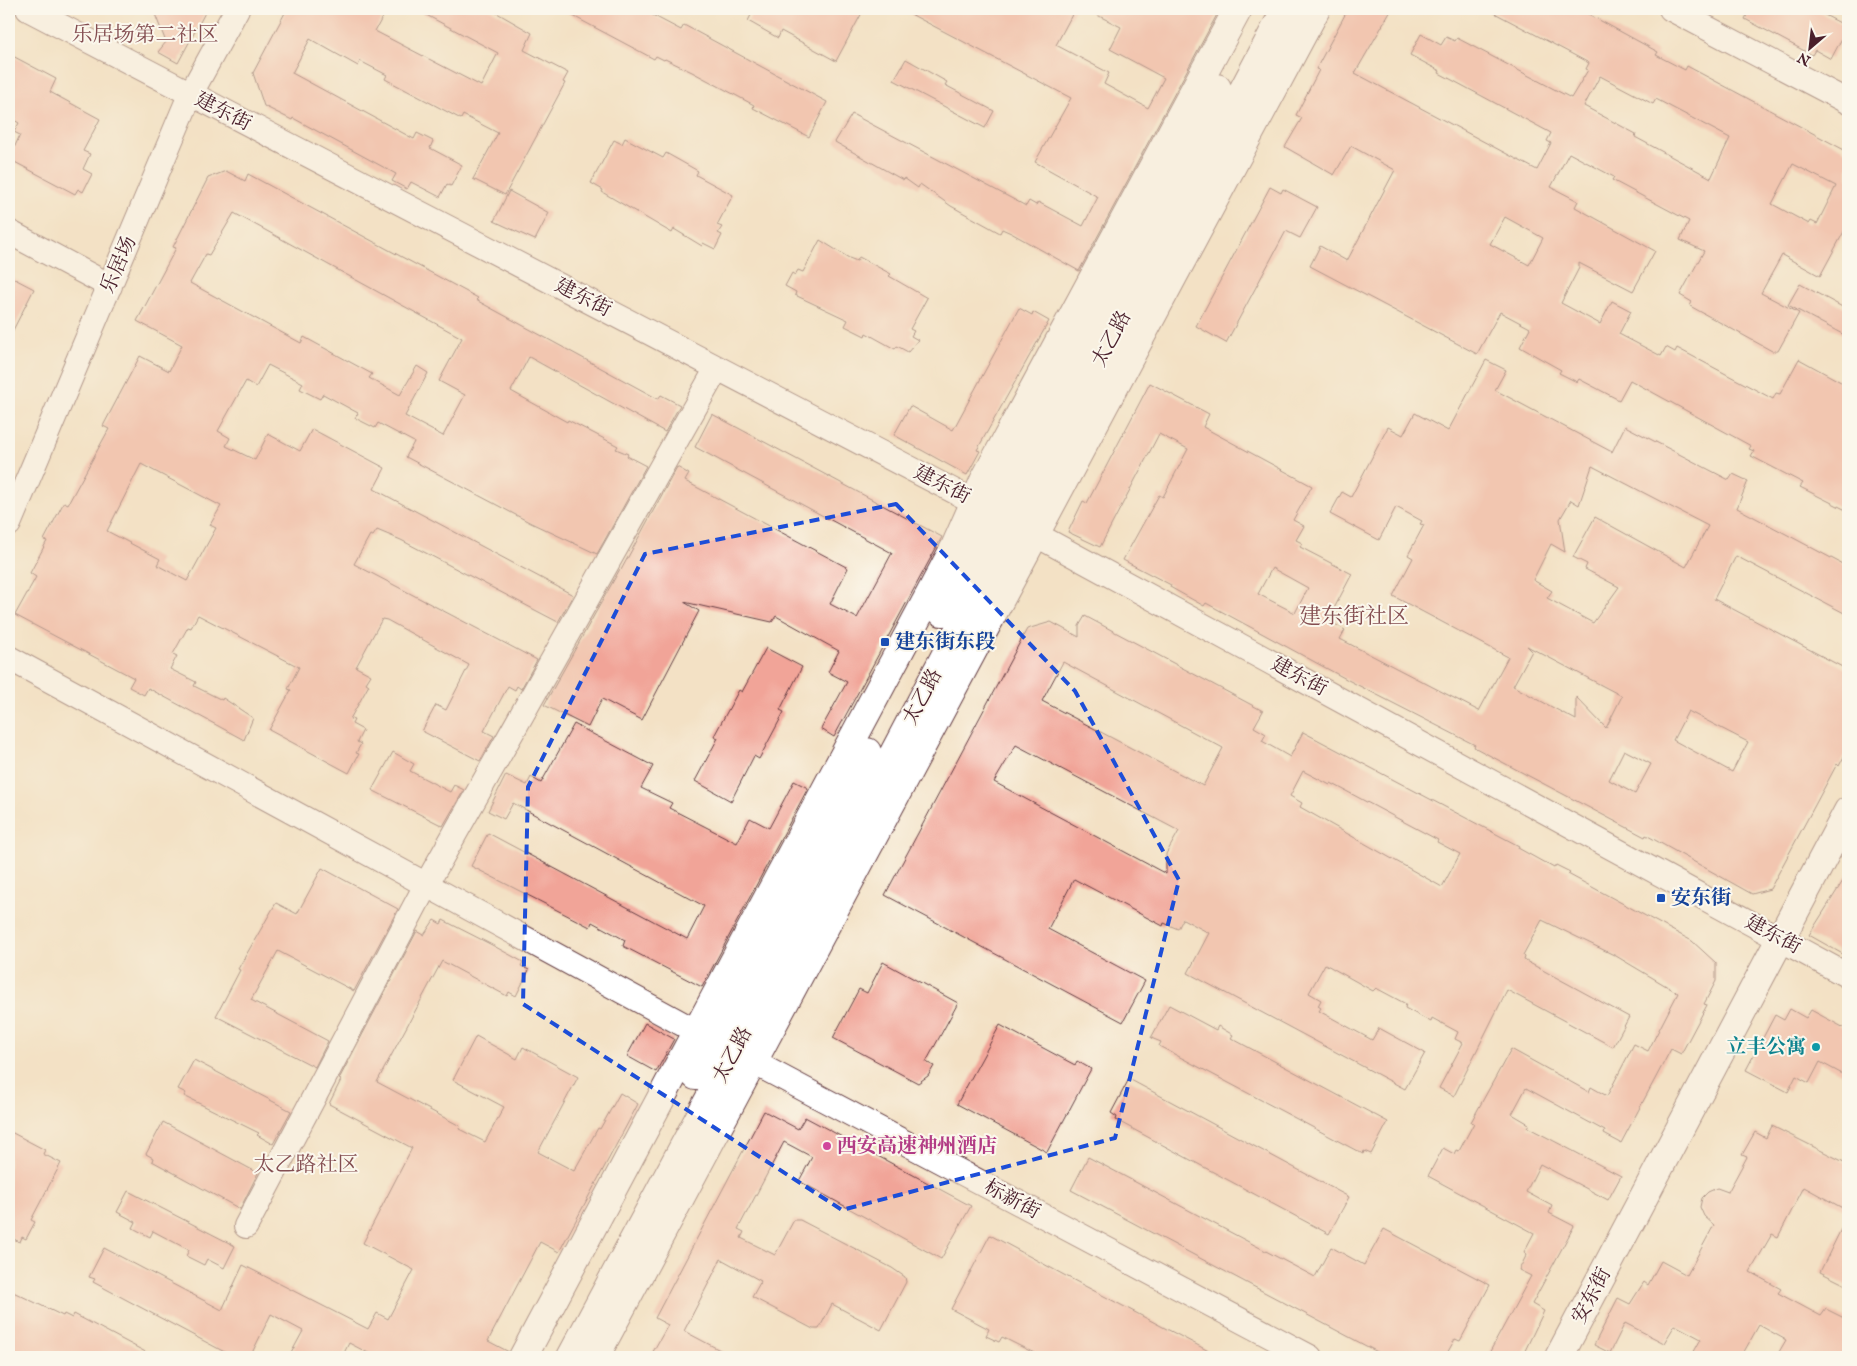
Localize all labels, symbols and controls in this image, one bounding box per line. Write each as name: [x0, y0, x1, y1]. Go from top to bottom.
district label: 乐居场第二社区: [72, 22, 219, 49]
north arrow: [1784, 22, 1834, 72]
text: N: [1795, 48, 1815, 70]
street label: 建东街: [191, 87, 255, 137]
street label: 乐居场: [96, 233, 142, 297]
street label: 建东街: [551, 273, 615, 323]
street label: 太乙路: [1087, 307, 1137, 371]
street label: 建东街: [910, 460, 974, 510]
district label: 建东街社区: [1299, 603, 1409, 631]
place label: 建东街东段: [895, 630, 995, 655]
marker: 建东街东段: [879, 636, 891, 648]
street label: 建东街: [1267, 652, 1331, 702]
street label: 太乙路: [898, 665, 948, 729]
place label: 安东街: [1671, 886, 1731, 911]
marker: 安东街: [1655, 892, 1667, 904]
street label: 建东街: [1741, 910, 1805, 960]
street label: 太乙路: [708, 1023, 758, 1087]
place label: 立丰公寓: [1726, 1035, 1806, 1060]
marker: 立丰公寓: [1810, 1041, 1822, 1053]
place label: 西安高速神州酒店: [837, 1134, 997, 1159]
marker: 西安高速神州酒店: [821, 1140, 833, 1152]
district label: 太乙路社区: [254, 1152, 359, 1179]
street label: 标新街: [980, 1175, 1044, 1225]
street label: 安东街: [1567, 1264, 1617, 1328]

